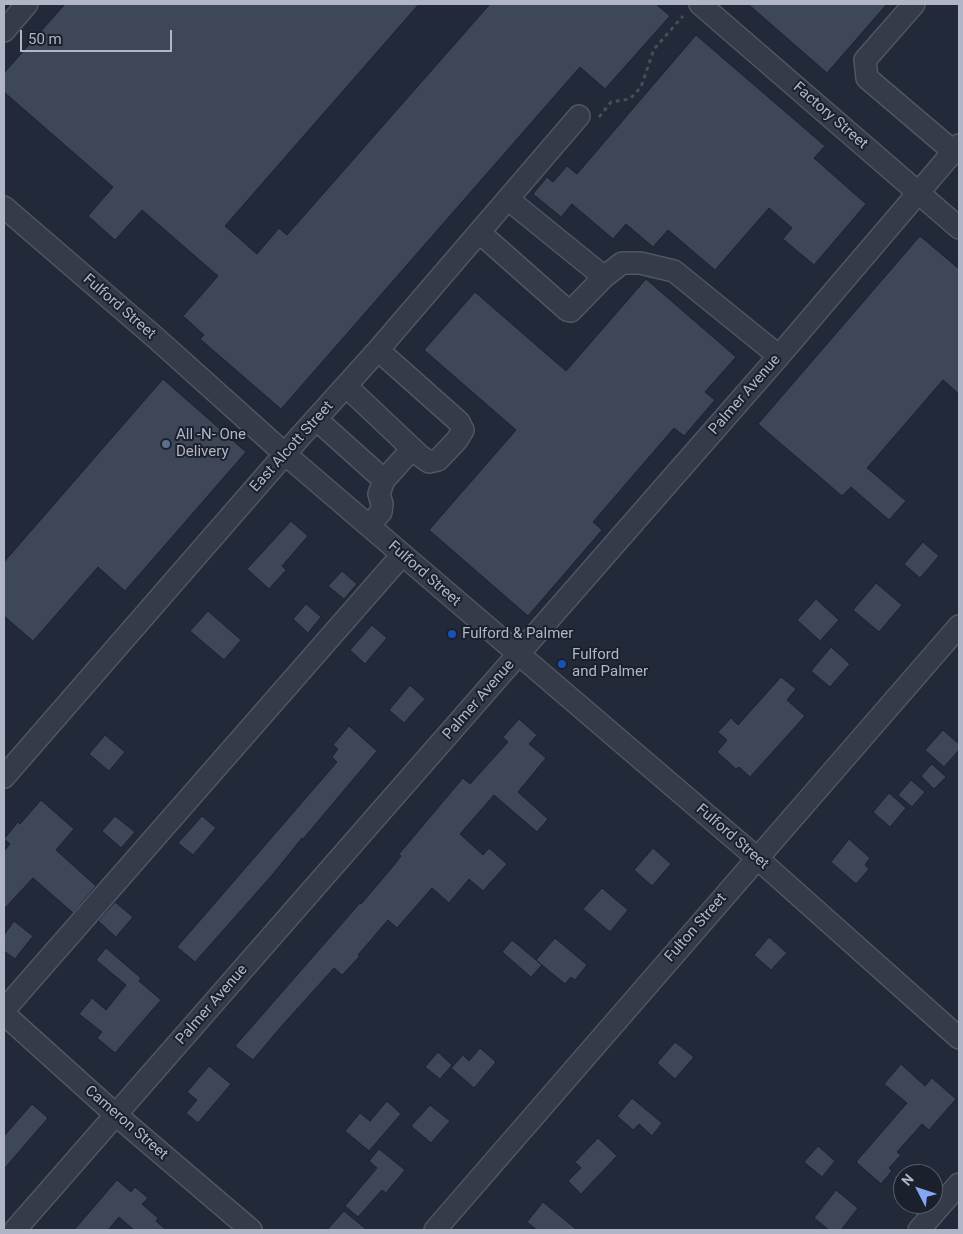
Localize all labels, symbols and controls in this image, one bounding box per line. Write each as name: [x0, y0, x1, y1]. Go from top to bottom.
scale bar: [22, 20, 175, 52]
text: 50 m: [28, 30, 62, 48]
street label: Factory Street: [789, 79, 871, 153]
street label: Fulford Street: [79, 271, 159, 343]
street label: Palmer Avenue: [705, 351, 785, 439]
street label: East Alcott Street: [247, 398, 337, 496]
place label: All -N- One Delivery: [176, 426, 246, 461]
marker: All -N- One Delivery: [160, 438, 172, 450]
street label: Fulford Street: [384, 538, 464, 610]
place label: Fulford & Palmer: [462, 625, 573, 643]
marker: Fulford & Palmer: [446, 628, 458, 640]
place label: Fulford and Palmer: [572, 646, 648, 681]
street label: Palmer Avenue: [439, 656, 519, 744]
marker: Fulford and Palmer: [556, 658, 568, 670]
street label: Fulford Street: [692, 801, 772, 873]
street label: Fulton Street: [661, 890, 731, 966]
street label: Palmer Avenue: [172, 961, 252, 1049]
street label: Cameron Street: [81, 1082, 171, 1164]
north arrow: [893, 1164, 943, 1214]
text: N: [898, 1171, 917, 1189]

